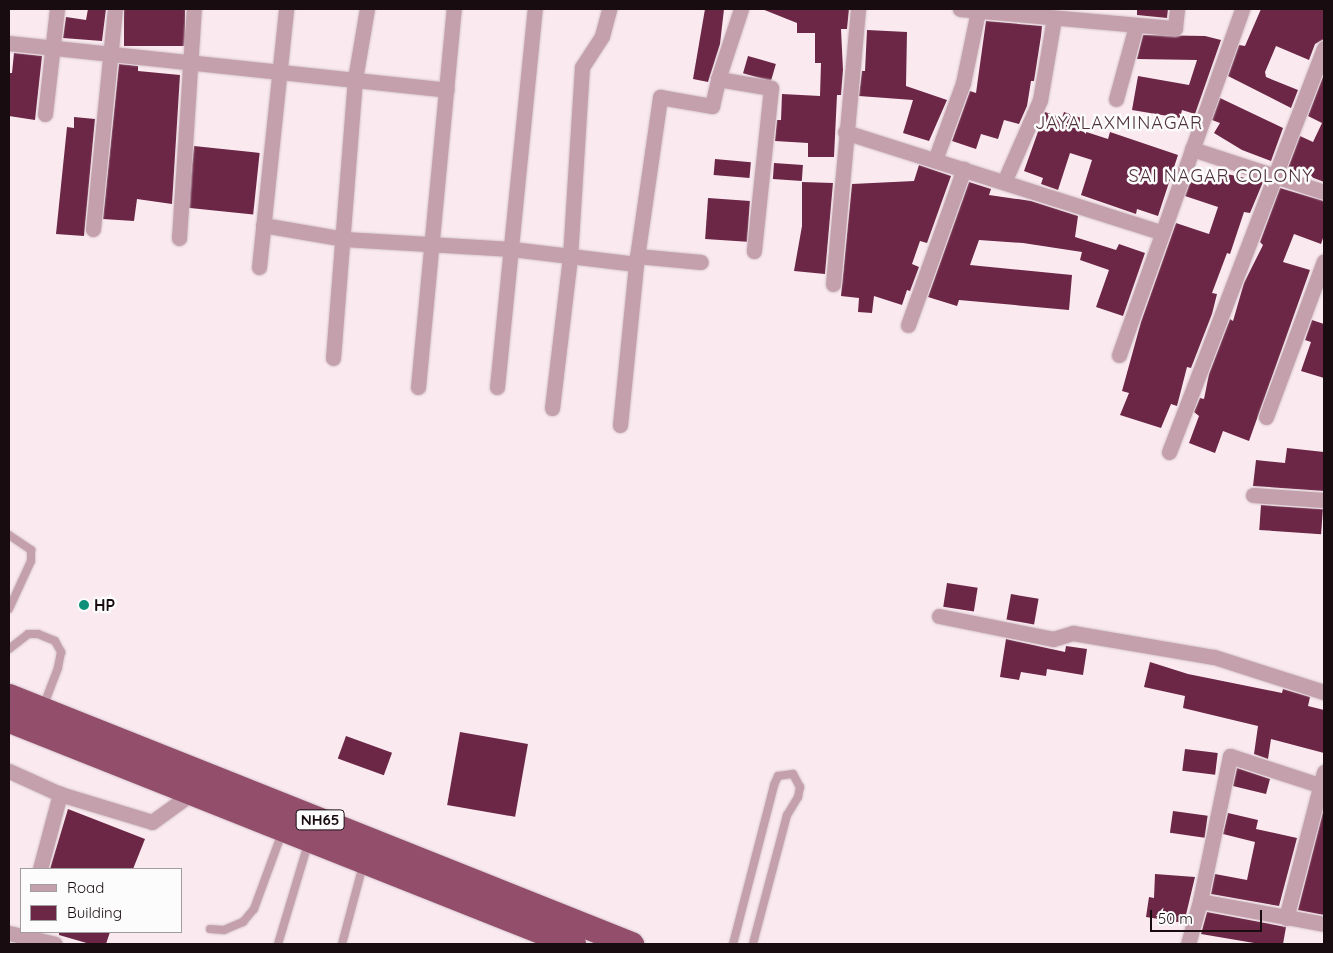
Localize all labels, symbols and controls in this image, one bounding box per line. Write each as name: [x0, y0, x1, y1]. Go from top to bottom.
district label: JAYALAXMINAGAR: [1033, 112, 1205, 134]
district label: SAI NAGAR COLONY: [1127, 165, 1315, 187]
place label: HP: [94, 595, 115, 615]
marker: HP: [78, 599, 90, 611]
road number: NH65: [295, 808, 345, 832]
legend: [20, 868, 182, 933]
text: Road: [67, 878, 104, 897]
scale bar: [1153, 900, 1266, 932]
text: Building: [67, 903, 122, 922]
text: 50 m: [1158, 909, 1193, 928]

